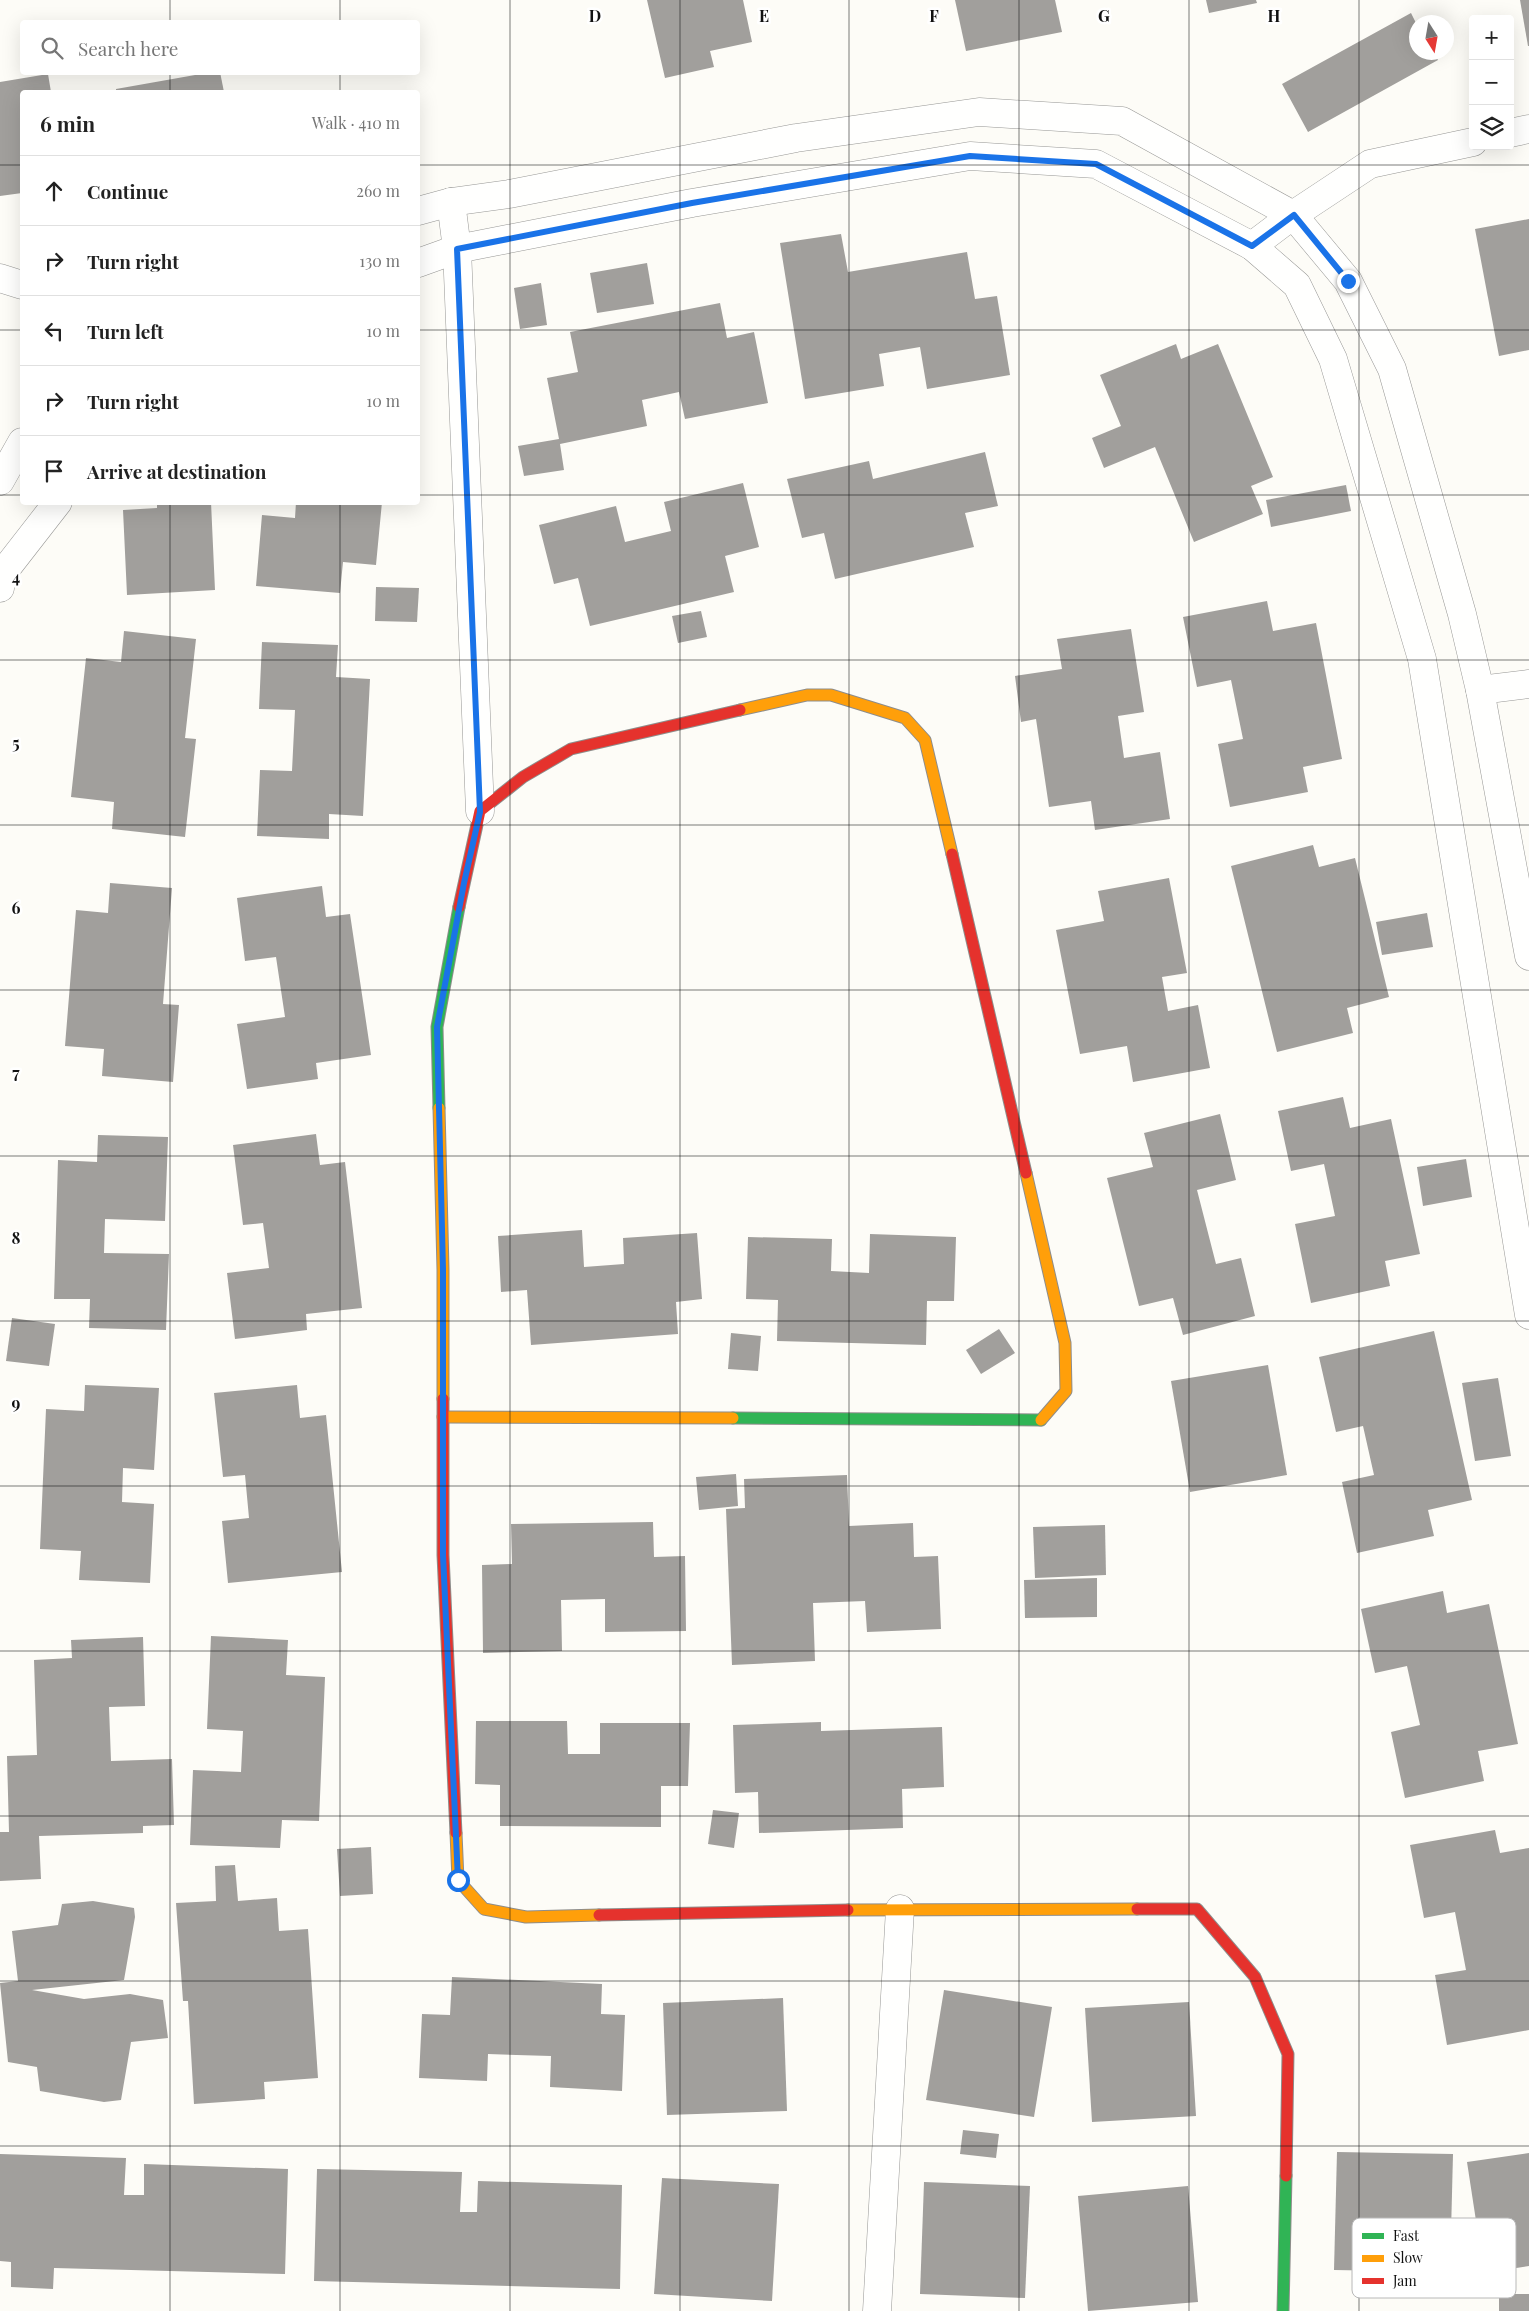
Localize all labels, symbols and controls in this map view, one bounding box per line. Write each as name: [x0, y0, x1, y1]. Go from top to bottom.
text: D: [589, 5, 601, 26]
text: E: [759, 5, 769, 26]
text: F: [929, 5, 939, 26]
text: G: [1098, 5, 1110, 26]
text: H: [1268, 5, 1281, 26]
north arrow: [1409, 15, 1454, 60]
map controls: [1469, 15, 1514, 150]
button: +: [1469, 15, 1514, 60]
search box: [20, 20, 420, 75]
icon: search: [38, 34, 66, 62]
text: Search here: [78, 35, 178, 61]
button: −: [1469, 60, 1514, 105]
button: layers: [1469, 105, 1514, 150]
text: 6 min: [40, 109, 95, 137]
text: Walk · 410 m: [312, 112, 400, 133]
icon: ahead: [40, 177, 68, 205]
text: Continue: [87, 178, 168, 204]
text: 260 m: [356, 180, 400, 201]
icon: right: [40, 247, 68, 275]
text: Turn right: [87, 248, 179, 274]
text: 130 m: [359, 250, 400, 271]
route end: [1337, 270, 1360, 293]
icon: left: [40, 317, 68, 345]
text: Turn left: [87, 318, 164, 344]
text: 10 m: [366, 320, 400, 341]
icon: right: [40, 387, 68, 415]
text: Turn right: [87, 388, 179, 414]
text: 10 m: [366, 390, 400, 411]
icon: arrive: [40, 457, 68, 485]
text: Arrive at destination: [87, 458, 267, 484]
text: 4: [12, 566, 20, 587]
text: 5: [12, 732, 20, 753]
text: 6: [12, 897, 21, 918]
text: 7: [12, 1062, 20, 1083]
text: 8: [12, 1227, 21, 1248]
text: 9: [12, 1392, 21, 1413]
route start: [447, 1869, 470, 1892]
legend: [1352, 2218, 1516, 2298]
text: Fast: [1393, 2226, 1420, 2245]
text: Slow: [1393, 2248, 1423, 2267]
text: Jam: [1392, 2271, 1417, 2290]

